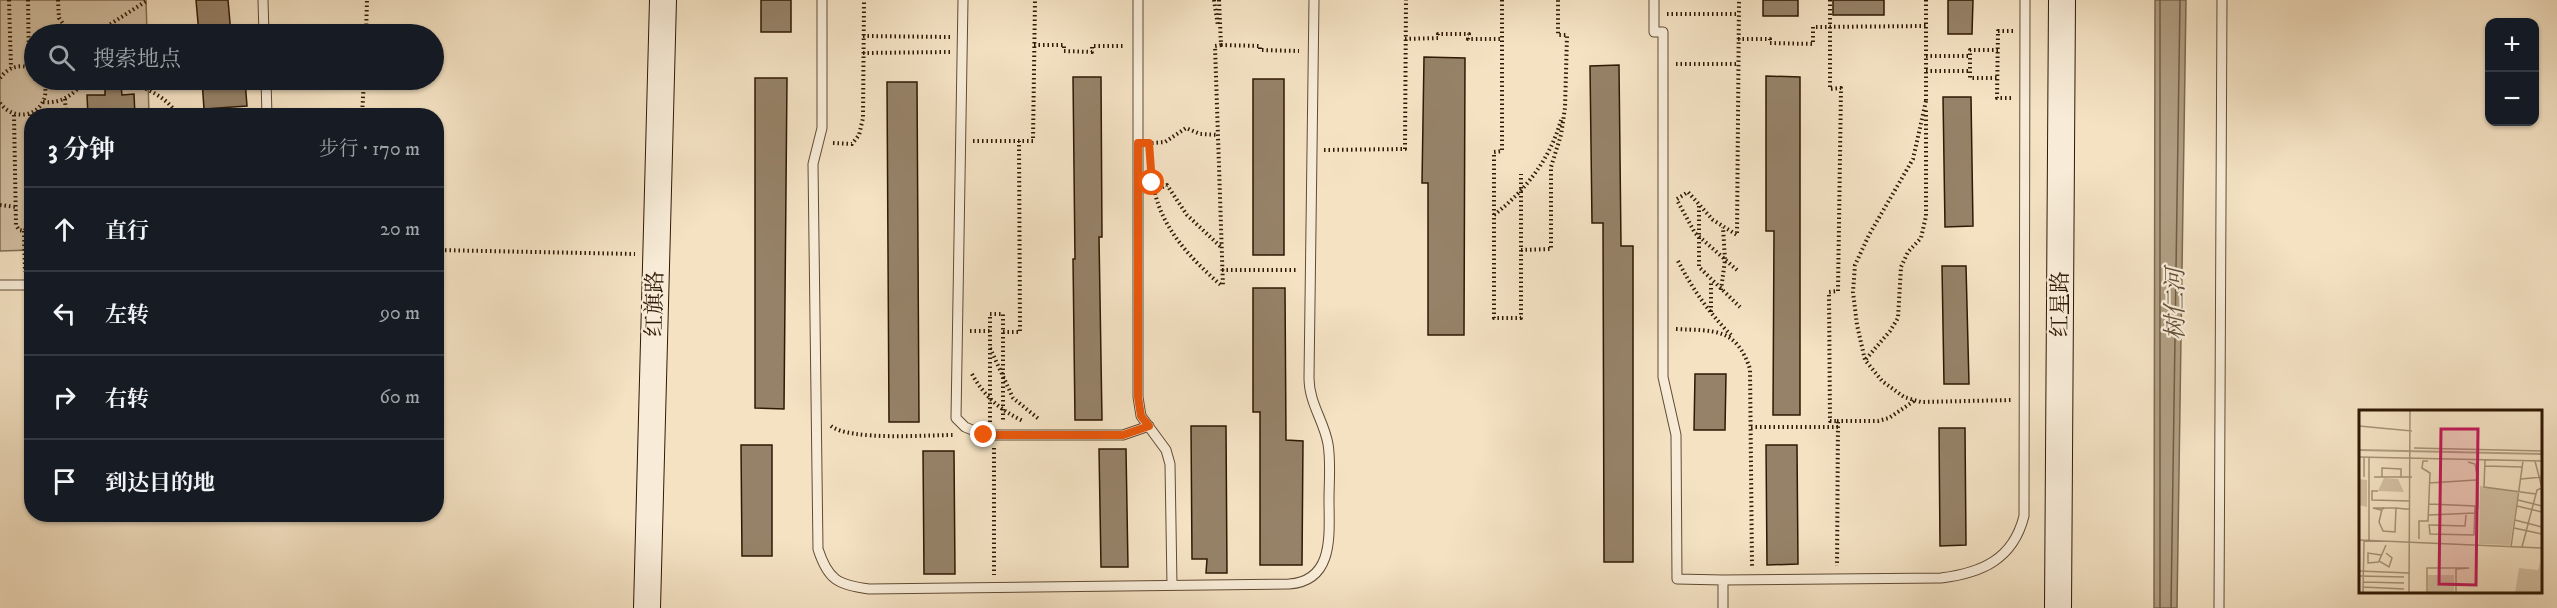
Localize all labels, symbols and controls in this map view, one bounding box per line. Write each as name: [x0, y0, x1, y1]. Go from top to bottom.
map controls: [2485, 18, 2539, 126]
button: +: [2485, 18, 2539, 72]
search box: [24, 24, 444, 90]
icon: search: [45, 41, 78, 74]
text: 搜索地点: [93, 46, 181, 73]
button: −: [2485, 72, 2539, 126]
text: 3 分钟: [48, 134, 115, 167]
text: 步行 · 170 m: [319, 137, 420, 162]
route start: [1138, 169, 1164, 195]
icon: ahead: [48, 213, 81, 246]
text: 20 m: [380, 217, 420, 242]
text: 直行: [105, 218, 149, 245]
water label: 树仁河: [2161, 264, 2191, 340]
street label: 红旗路: [641, 271, 669, 337]
street label: 红星路: [2047, 271, 2074, 337]
icon: left: [48, 297, 81, 330]
text: 90 m: [380, 301, 420, 326]
text: 左转: [105, 302, 149, 329]
icon: right: [48, 381, 81, 414]
text: 60 m: [380, 385, 420, 410]
text: 右转: [105, 386, 149, 413]
inset map: [2359, 410, 2542, 593]
route end: [970, 421, 996, 447]
icon: arrive: [48, 465, 81, 498]
text: 到达目的地: [105, 470, 215, 497]

